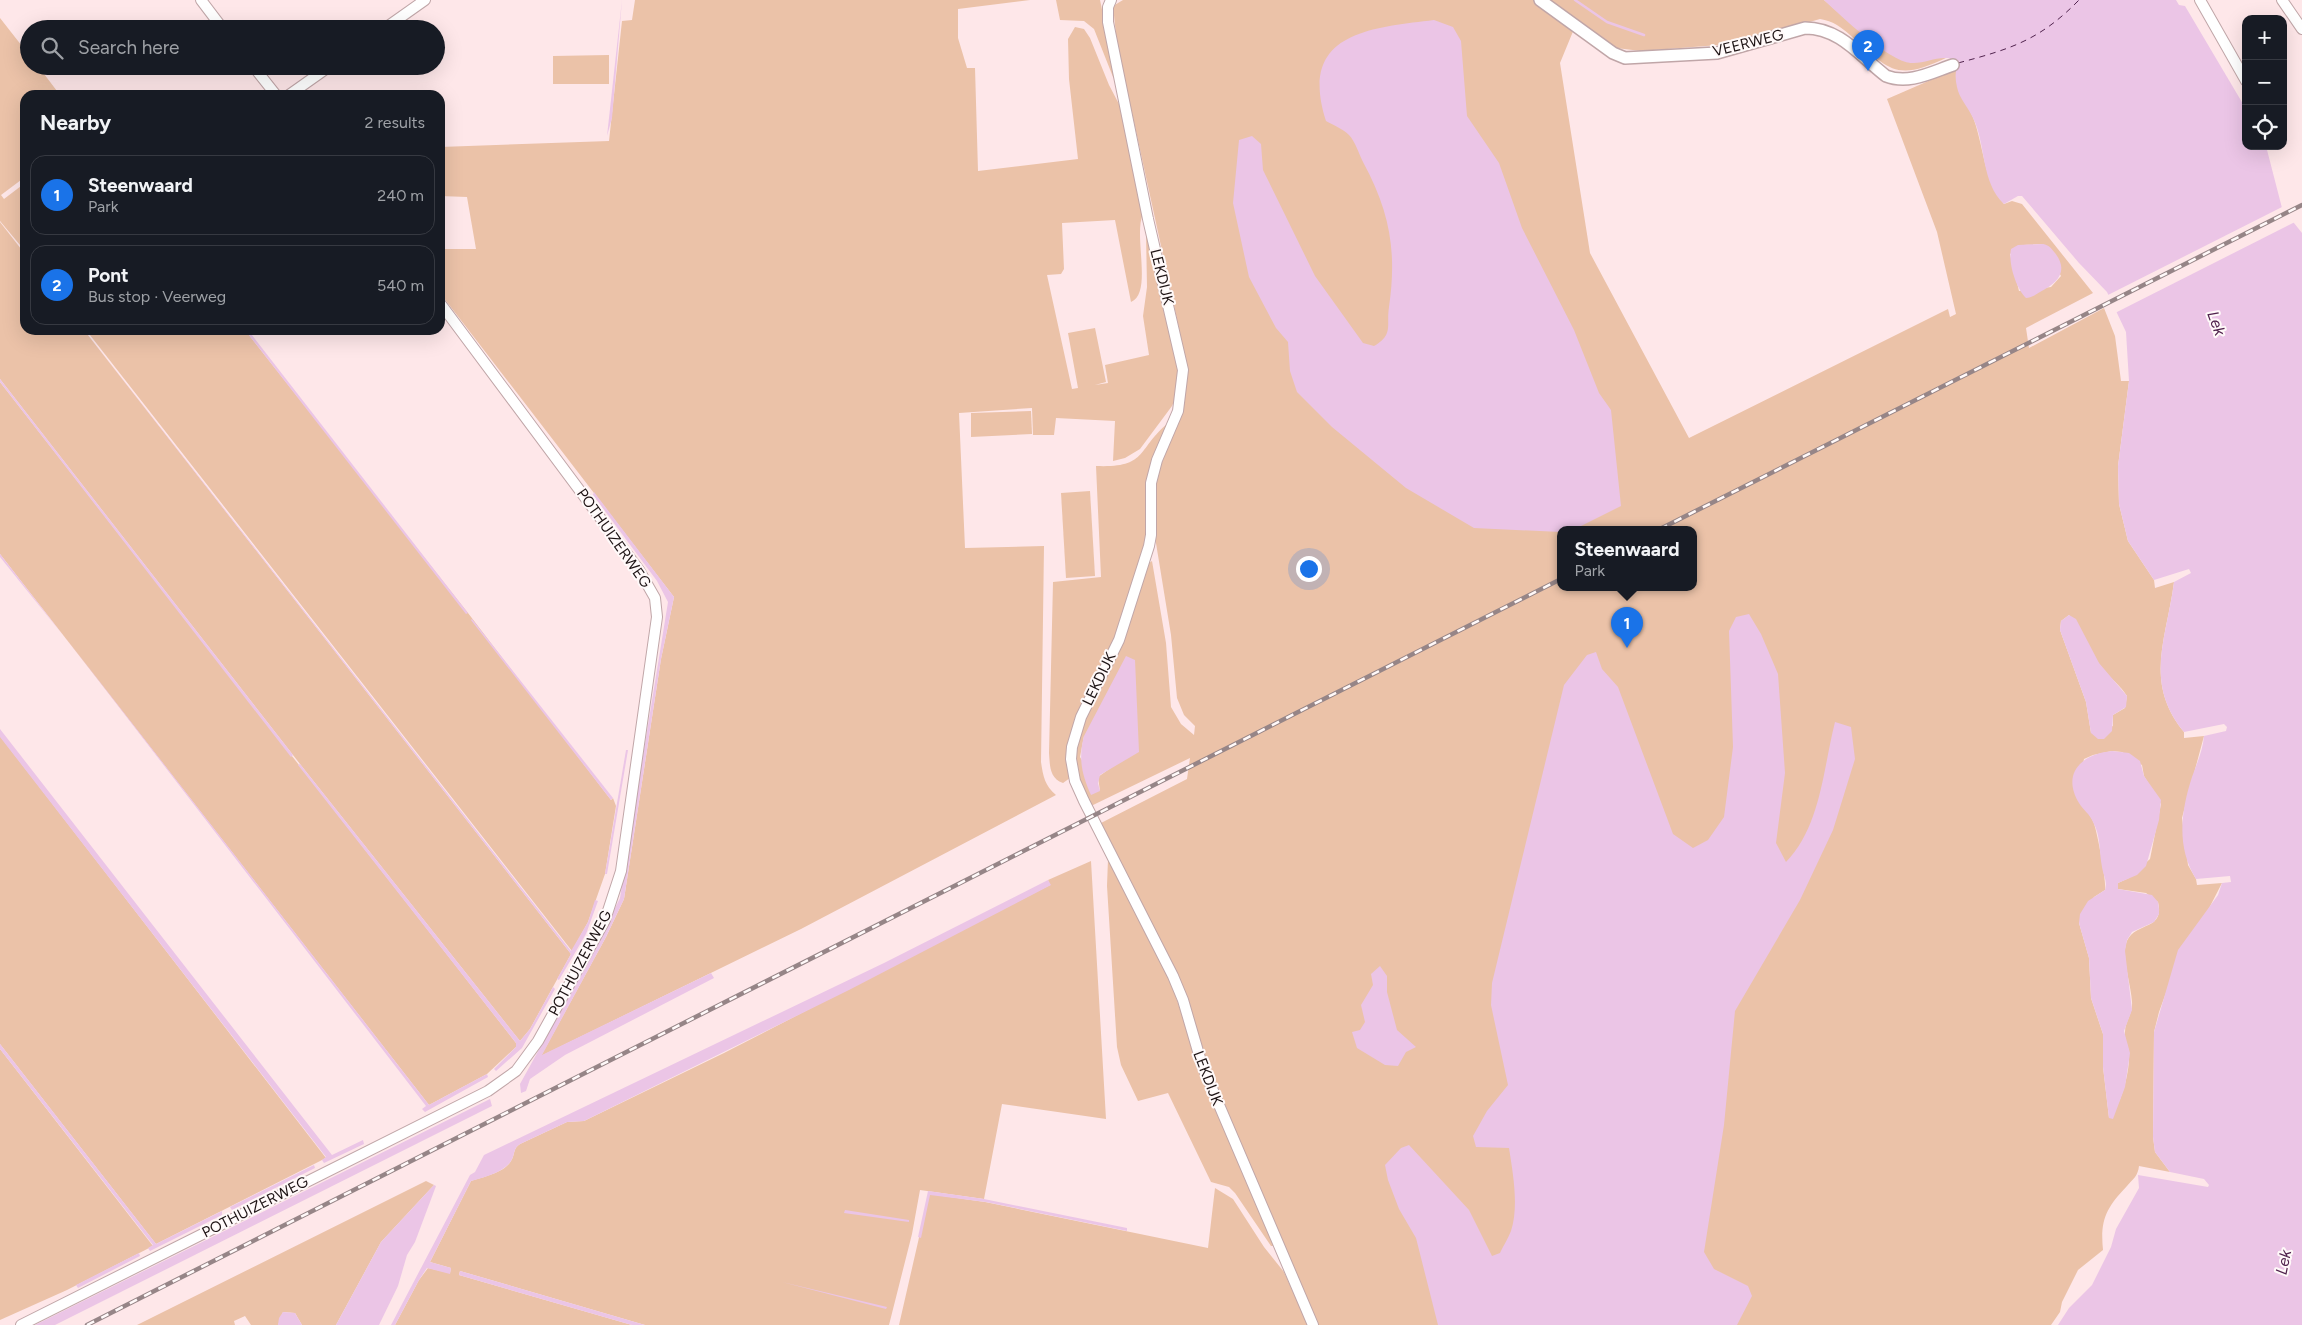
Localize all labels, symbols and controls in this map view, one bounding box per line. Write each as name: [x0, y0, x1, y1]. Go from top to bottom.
map controls: [2242, 15, 2287, 150]
button: +: [2242, 15, 2287, 60]
search box: [20, 20, 445, 75]
street label: VEERWEG: [1711, 26, 1785, 60]
pin: 2: [1852, 30, 1884, 71]
icon: search: [38, 34, 66, 62]
text: Search here: [78, 36, 180, 59]
button: −: [2242, 60, 2287, 105]
button: locate: [2242, 105, 2287, 150]
text: Nearby: [40, 110, 111, 135]
text: 2 results: [365, 113, 425, 132]
text: Steenwaard: [88, 174, 193, 197]
text: 1: [54, 186, 60, 205]
text: 240 m: [377, 186, 424, 205]
text: Park: [88, 197, 118, 216]
street label: LEKDIJK: [1146, 247, 1178, 308]
text: Pont: [88, 264, 129, 287]
text: 2: [52, 276, 62, 295]
text: 540 m: [377, 276, 424, 295]
text: Bus stop · Veerweg: [88, 287, 226, 306]
water label: Lek: [2203, 308, 2230, 339]
street label: POTHUIZERWEG: [573, 485, 655, 591]
popup: [1557, 526, 1697, 591]
text: Steenwaard: [1575, 538, 1679, 561]
your location: [1296, 556, 1322, 582]
text: Park: [1575, 561, 1605, 580]
pin: 1: [1611, 607, 1643, 648]
street label: LEKDIJK: [1078, 649, 1120, 709]
street label: POTHUIZERWEG: [545, 907, 615, 1019]
street label: LEKDIJK: [1189, 1048, 1227, 1109]
street label: POTHUIZERWEG: [199, 1172, 311, 1242]
water label: Lek: [2272, 1247, 2296, 1276]

